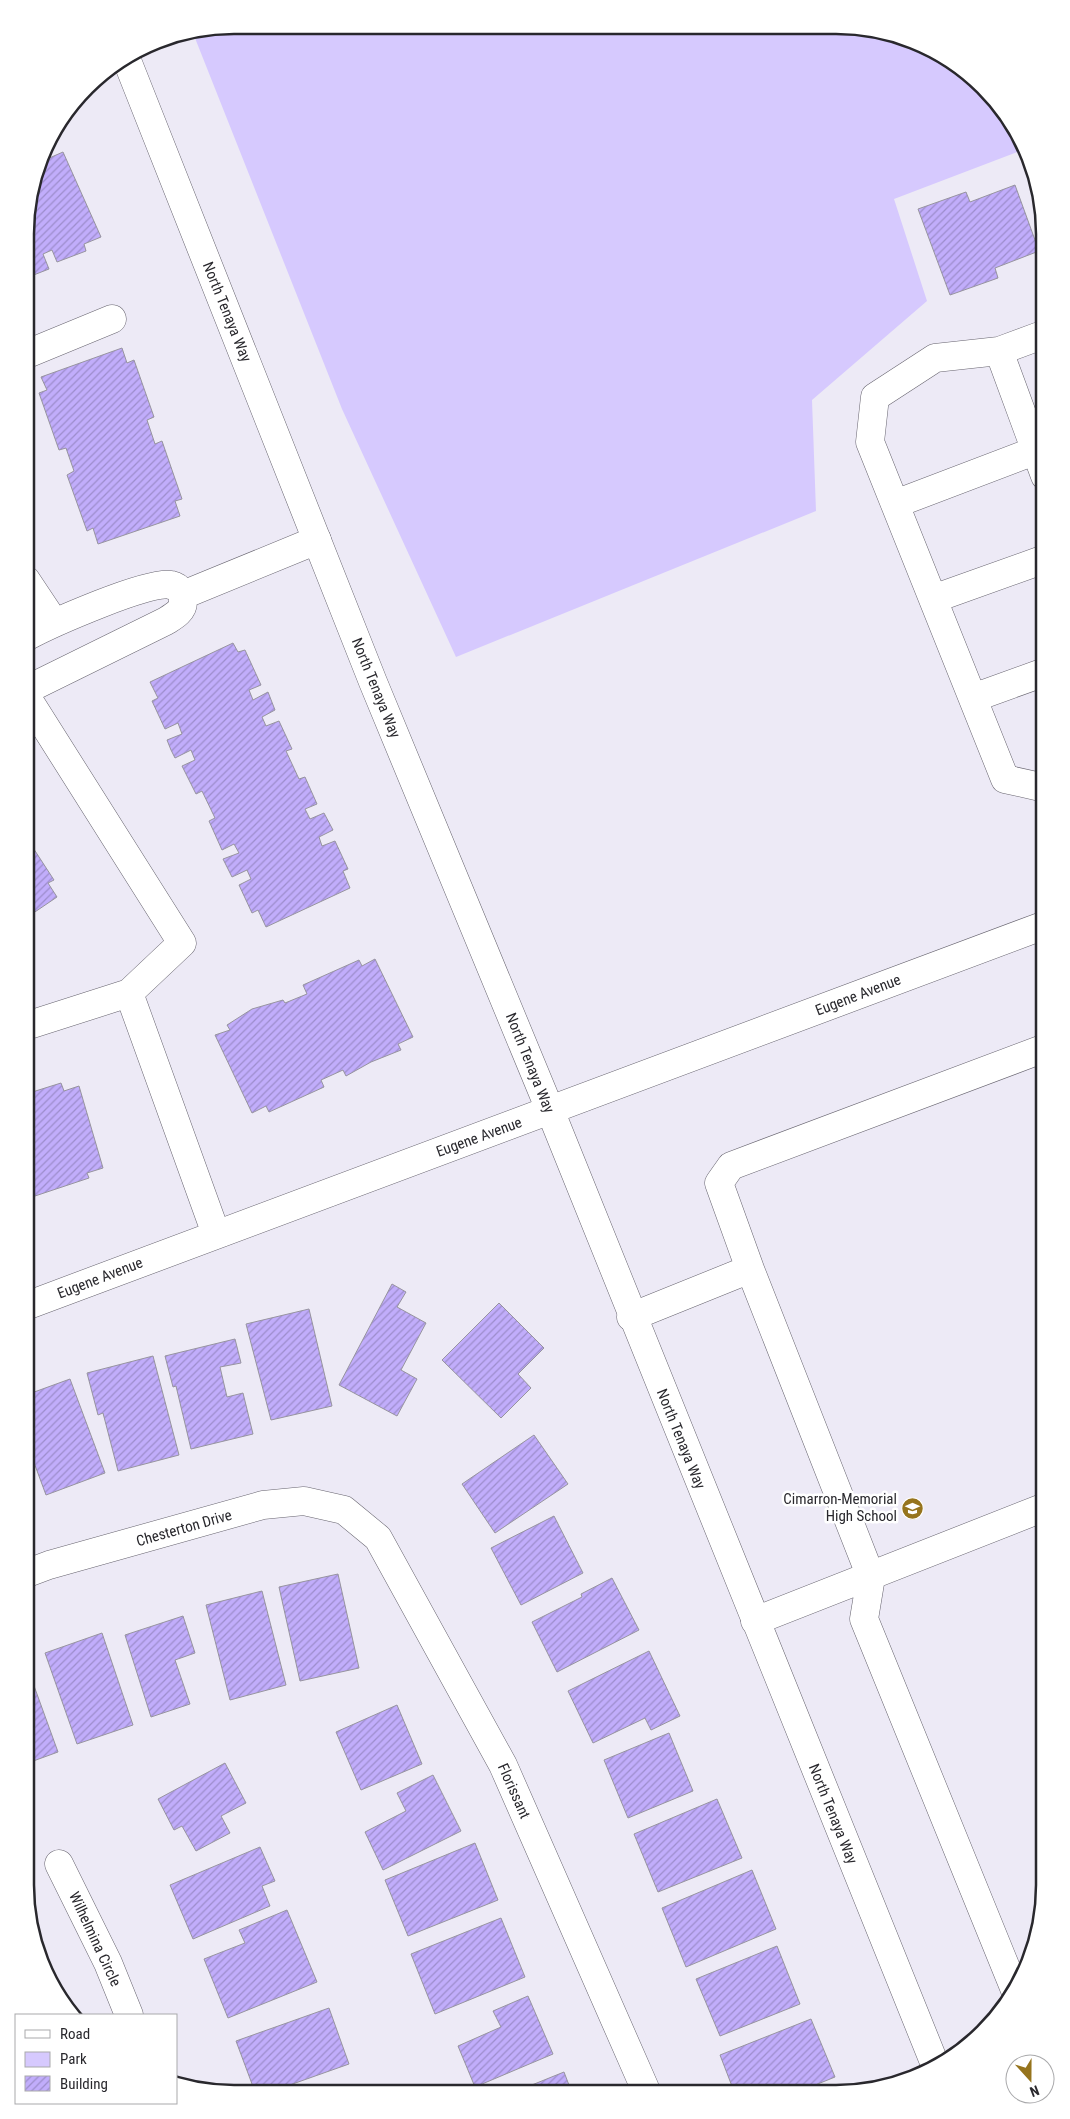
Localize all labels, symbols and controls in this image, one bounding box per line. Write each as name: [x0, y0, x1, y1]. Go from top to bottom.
street label: North Tenaya Way: [199, 259, 255, 365]
street label: North Tenaya Way: [348, 635, 404, 741]
street label: Eugene Avenue: [813, 970, 903, 1020]
street label: North Tenaya Way: [502, 1010, 558, 1116]
street label: Eugene Avenue: [434, 1113, 524, 1161]
street label: Eugene Avenue: [55, 1253, 145, 1303]
street label: North Tenaya Way: [653, 1386, 709, 1492]
place label: Cimarron-Memorial High School: [783, 1490, 897, 1525]
school or university icon: Cimarron-Memorial High School: [901, 1496, 925, 1520]
street label: Chesterton Drive: [134, 1506, 234, 1550]
street label: Florissant: [494, 1760, 534, 1822]
street label: North Tenaya Way: [805, 1761, 861, 1867]
street label: Wilhelmina Circle: [65, 1889, 125, 1989]
legend: [15, 2014, 178, 2104]
text: Road: [60, 2025, 90, 2043]
text: Park: [60, 2050, 87, 2068]
north arrow: [1005, 2054, 1055, 2104]
text: Building: [60, 2075, 108, 2093]
text: N: [1028, 2082, 1042, 2100]

